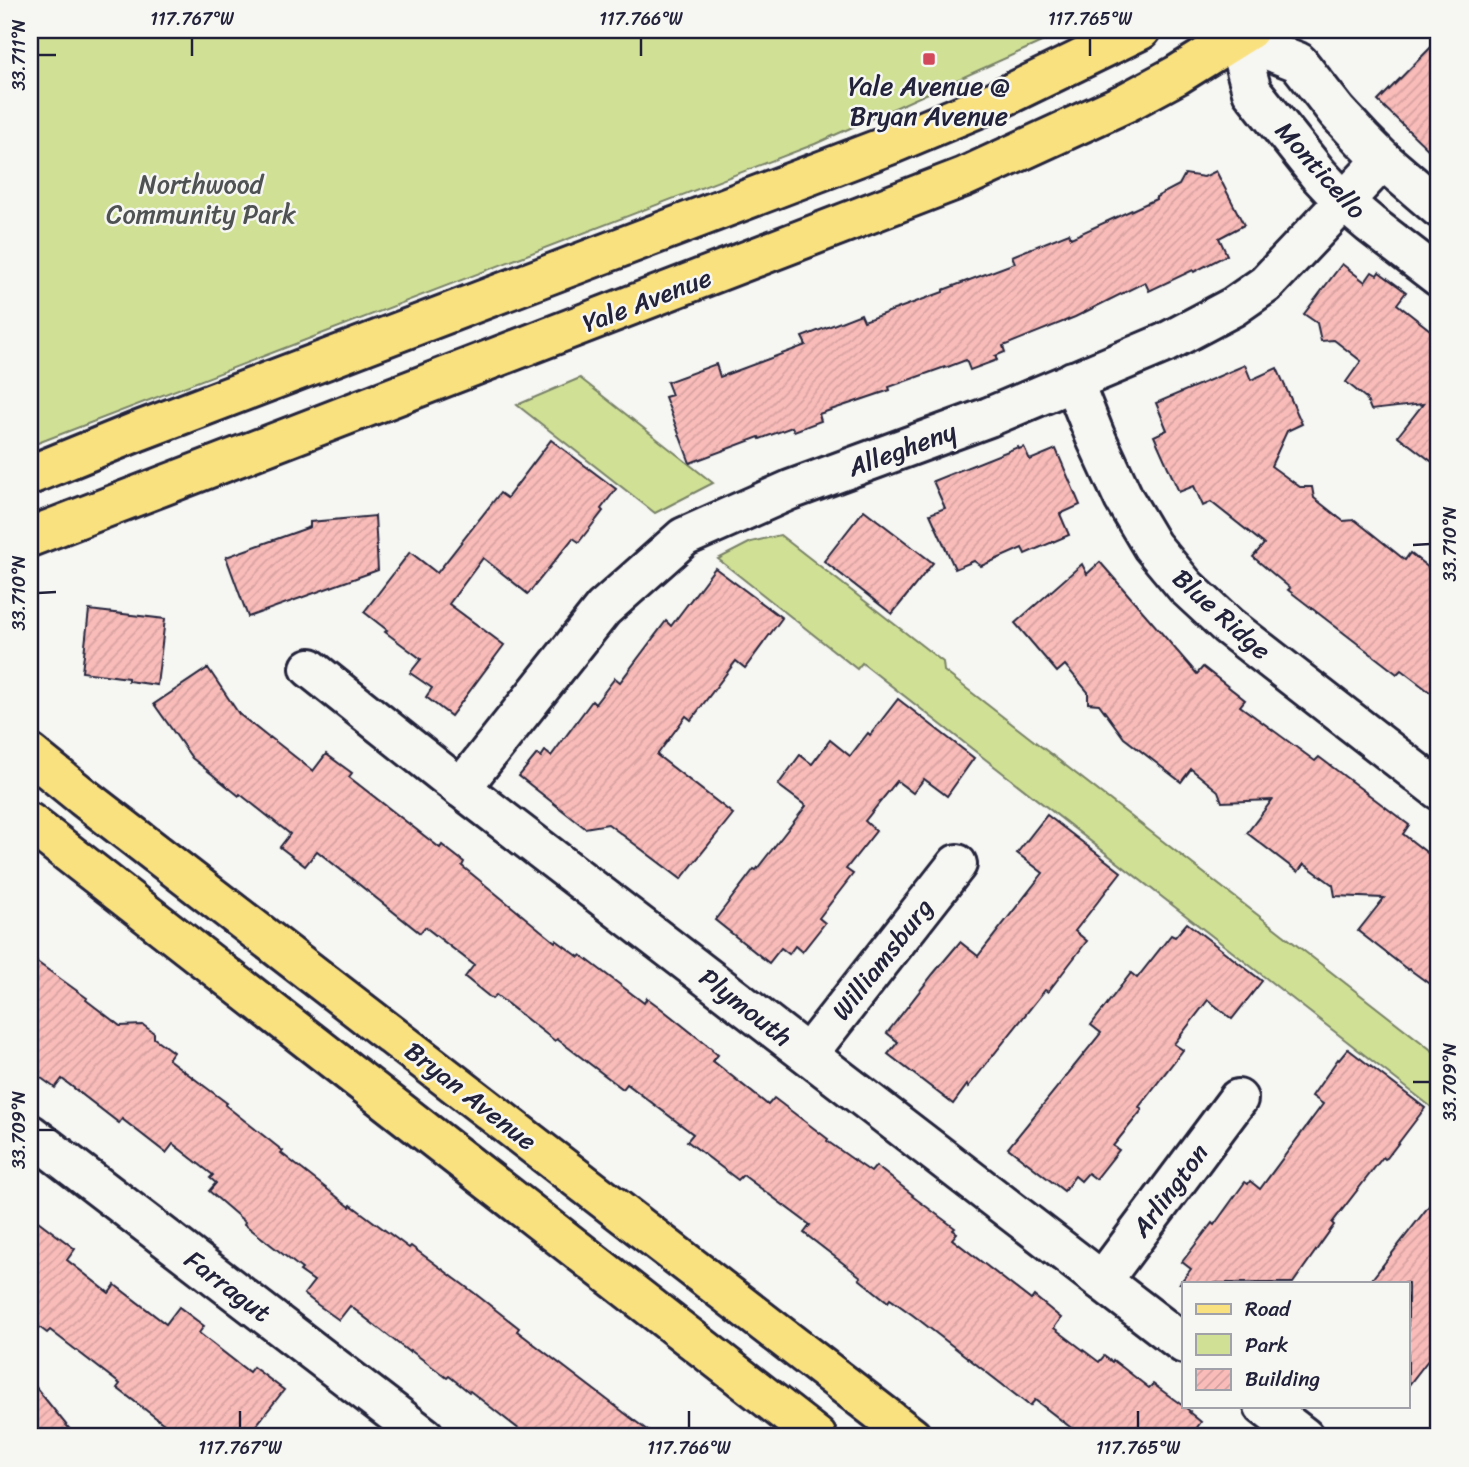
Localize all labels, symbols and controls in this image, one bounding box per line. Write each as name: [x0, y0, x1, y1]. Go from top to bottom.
text: 117.767°W: [150, 3, 235, 35]
text: 117.766°W: [599, 3, 684, 35]
text: 117.765°W: [1048, 3, 1133, 35]
text: 33.711°N: [3, 19, 35, 91]
marker: Yale Avenue @ Bryan Avenue: [921, 51, 937, 67]
place label: Yale Avenue @ Bryan Avenue: [848, 63, 1010, 139]
street label: Monticello: [1264, 110, 1378, 230]
park label: Northwood Community Park: [106, 161, 296, 237]
street label: Yale Avenue: [576, 254, 718, 346]
street label: Allegheny: [840, 408, 963, 490]
text: 33.710°N: [1434, 506, 1466, 581]
text: 33.710°N: [3, 555, 35, 630]
street label: Blue Ridge: [1162, 556, 1282, 672]
street label: Williamsburg: [819, 887, 945, 1031]
street label: Plymouth: [689, 955, 803, 1059]
street label: Bryan Avenue: [394, 1029, 548, 1163]
text: 33.709°N: [1434, 1042, 1466, 1121]
text: 33.709°N: [3, 1090, 35, 1169]
street label: Arlington: [1118, 1133, 1221, 1248]
street label: Farragut: [174, 1238, 282, 1334]
legend: [1182, 1282, 1410, 1408]
text: Road: [1245, 1290, 1292, 1328]
text: Park: [1245, 1326, 1288, 1364]
text: Building: [1245, 1360, 1321, 1398]
text: 117.767°W: [198, 1432, 283, 1464]
text: 117.766°W: [647, 1432, 732, 1464]
text: 117.765°W: [1096, 1432, 1181, 1464]

